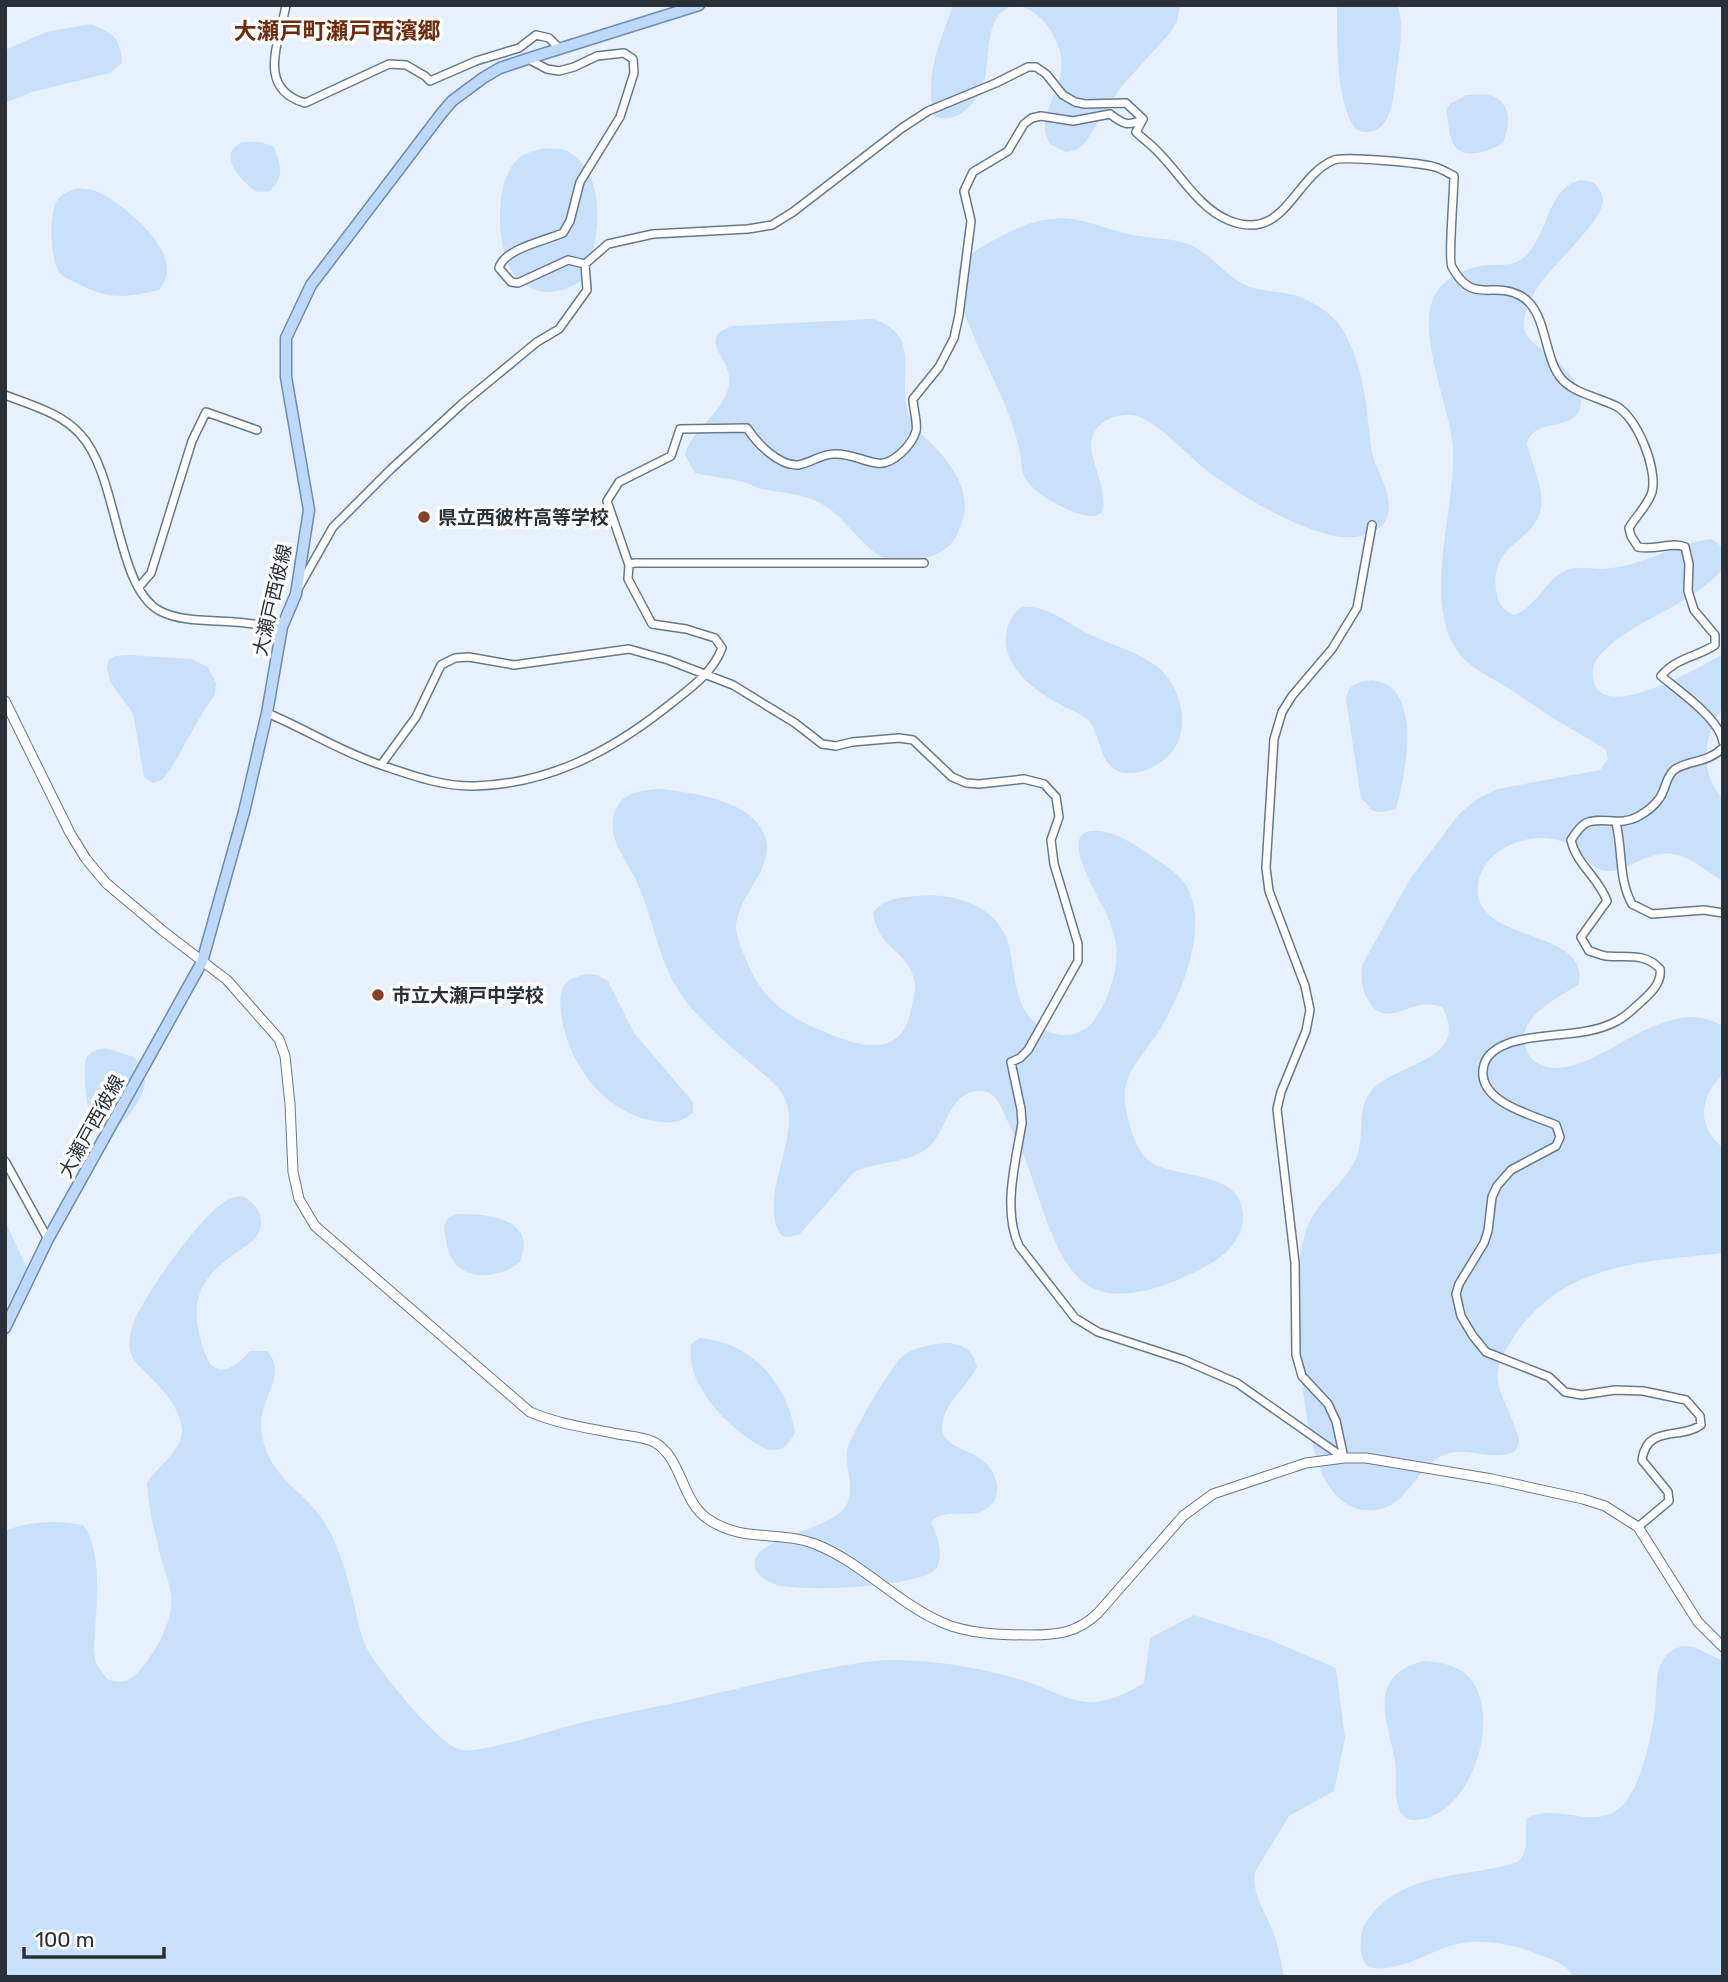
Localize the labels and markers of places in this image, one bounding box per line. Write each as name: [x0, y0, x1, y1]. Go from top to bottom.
place label: 県立西彼杵高等学校: [438, 506, 609, 529]
marker: 県立西彼杵高等学校: [416, 509, 432, 525]
place label: 市立大瀬戸中学校: [392, 984, 544, 1007]
marker: 市立大瀬戸中学校: [370, 987, 386, 1003]

